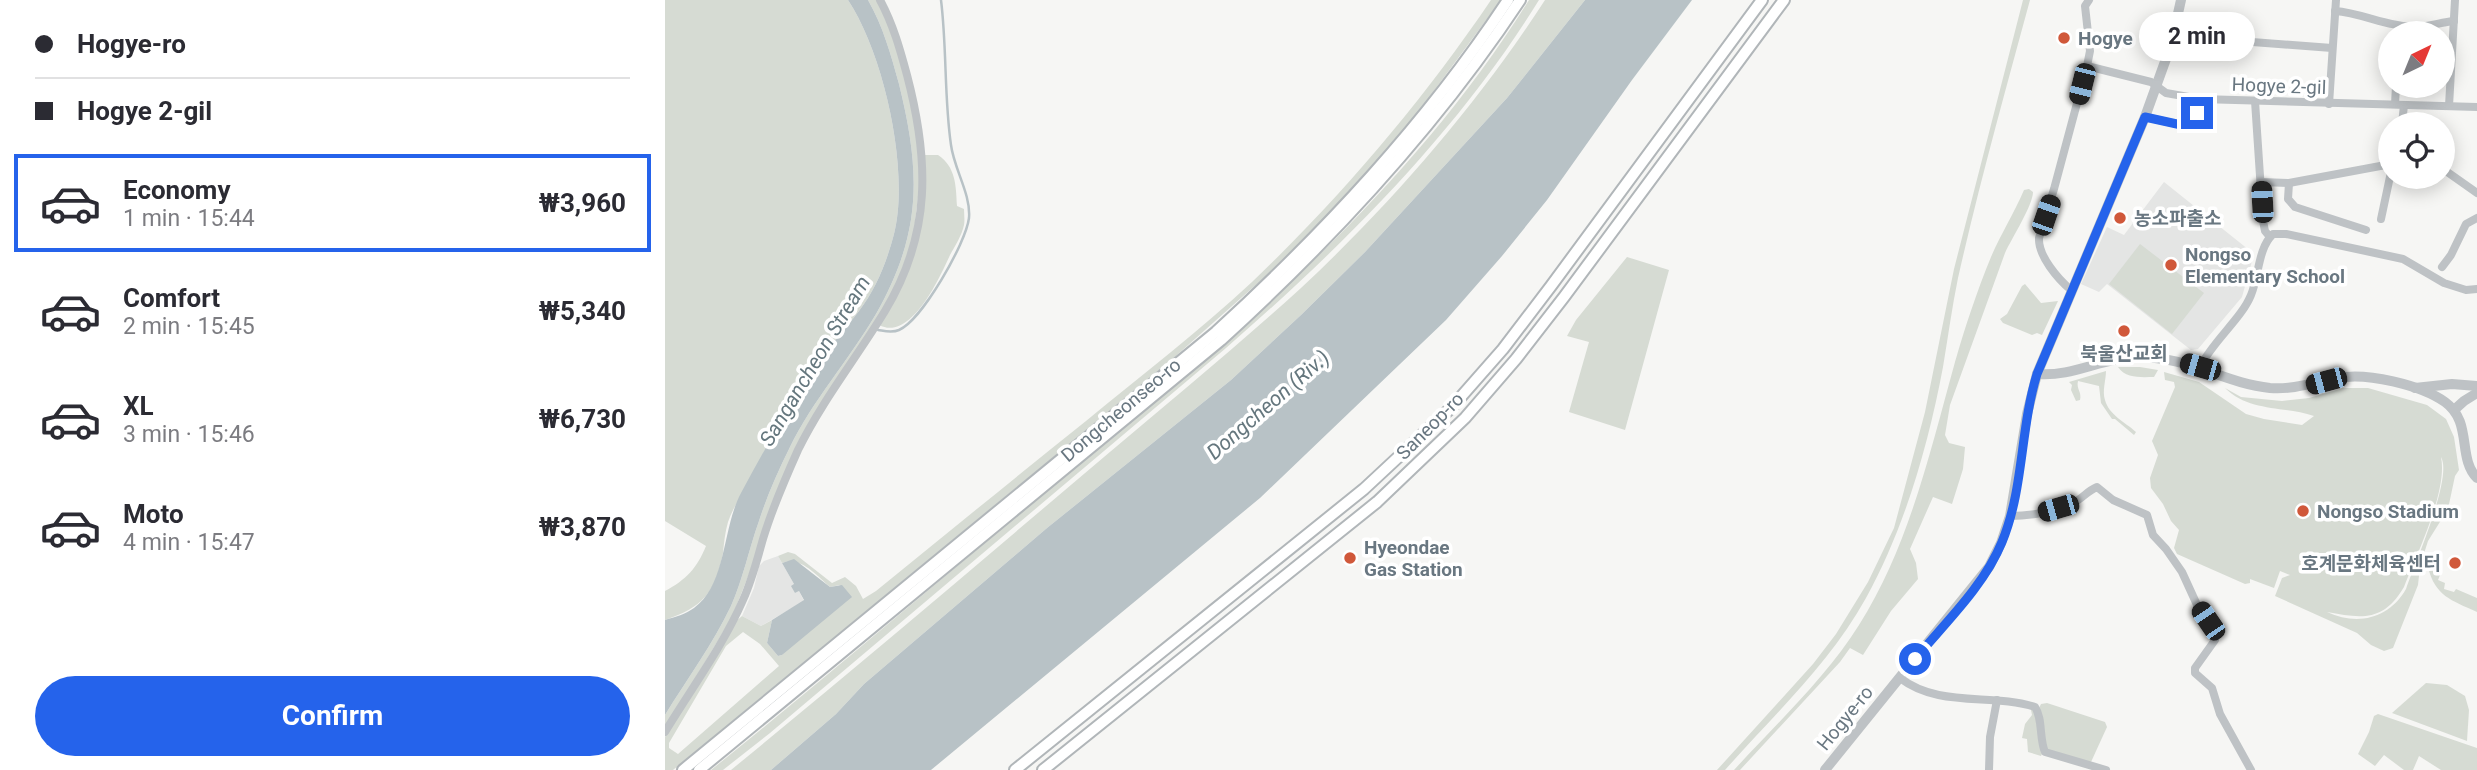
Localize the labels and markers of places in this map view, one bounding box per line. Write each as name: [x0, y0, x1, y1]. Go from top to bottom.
place label: Hogye: [2078, 27, 2133, 50]
marker: Hogye: [2056, 30, 2072, 46]
place label: 농소파출소: [2134, 207, 2221, 230]
marker: 농소파출소: [2112, 210, 2128, 226]
place label: Nongso Elementary School: [2185, 243, 2345, 288]
marker: Nongso Elementary School: [2163, 257, 2179, 273]
marker: 북울산교회: [2116, 323, 2132, 339]
place label: 북울산교회: [2080, 342, 2168, 365]
place label: Nongso Stadium: [2317, 500, 2459, 523]
marker: Nongso Stadium: [2295, 503, 2311, 519]
place label: Hyeondae Gas Station: [1364, 536, 1463, 581]
marker: Hyeondae Gas Station: [1342, 550, 1358, 566]
place label: 호계문화체육센터: [2301, 552, 2441, 575]
marker: 호계문화체육센터: [2447, 555, 2463, 571]

